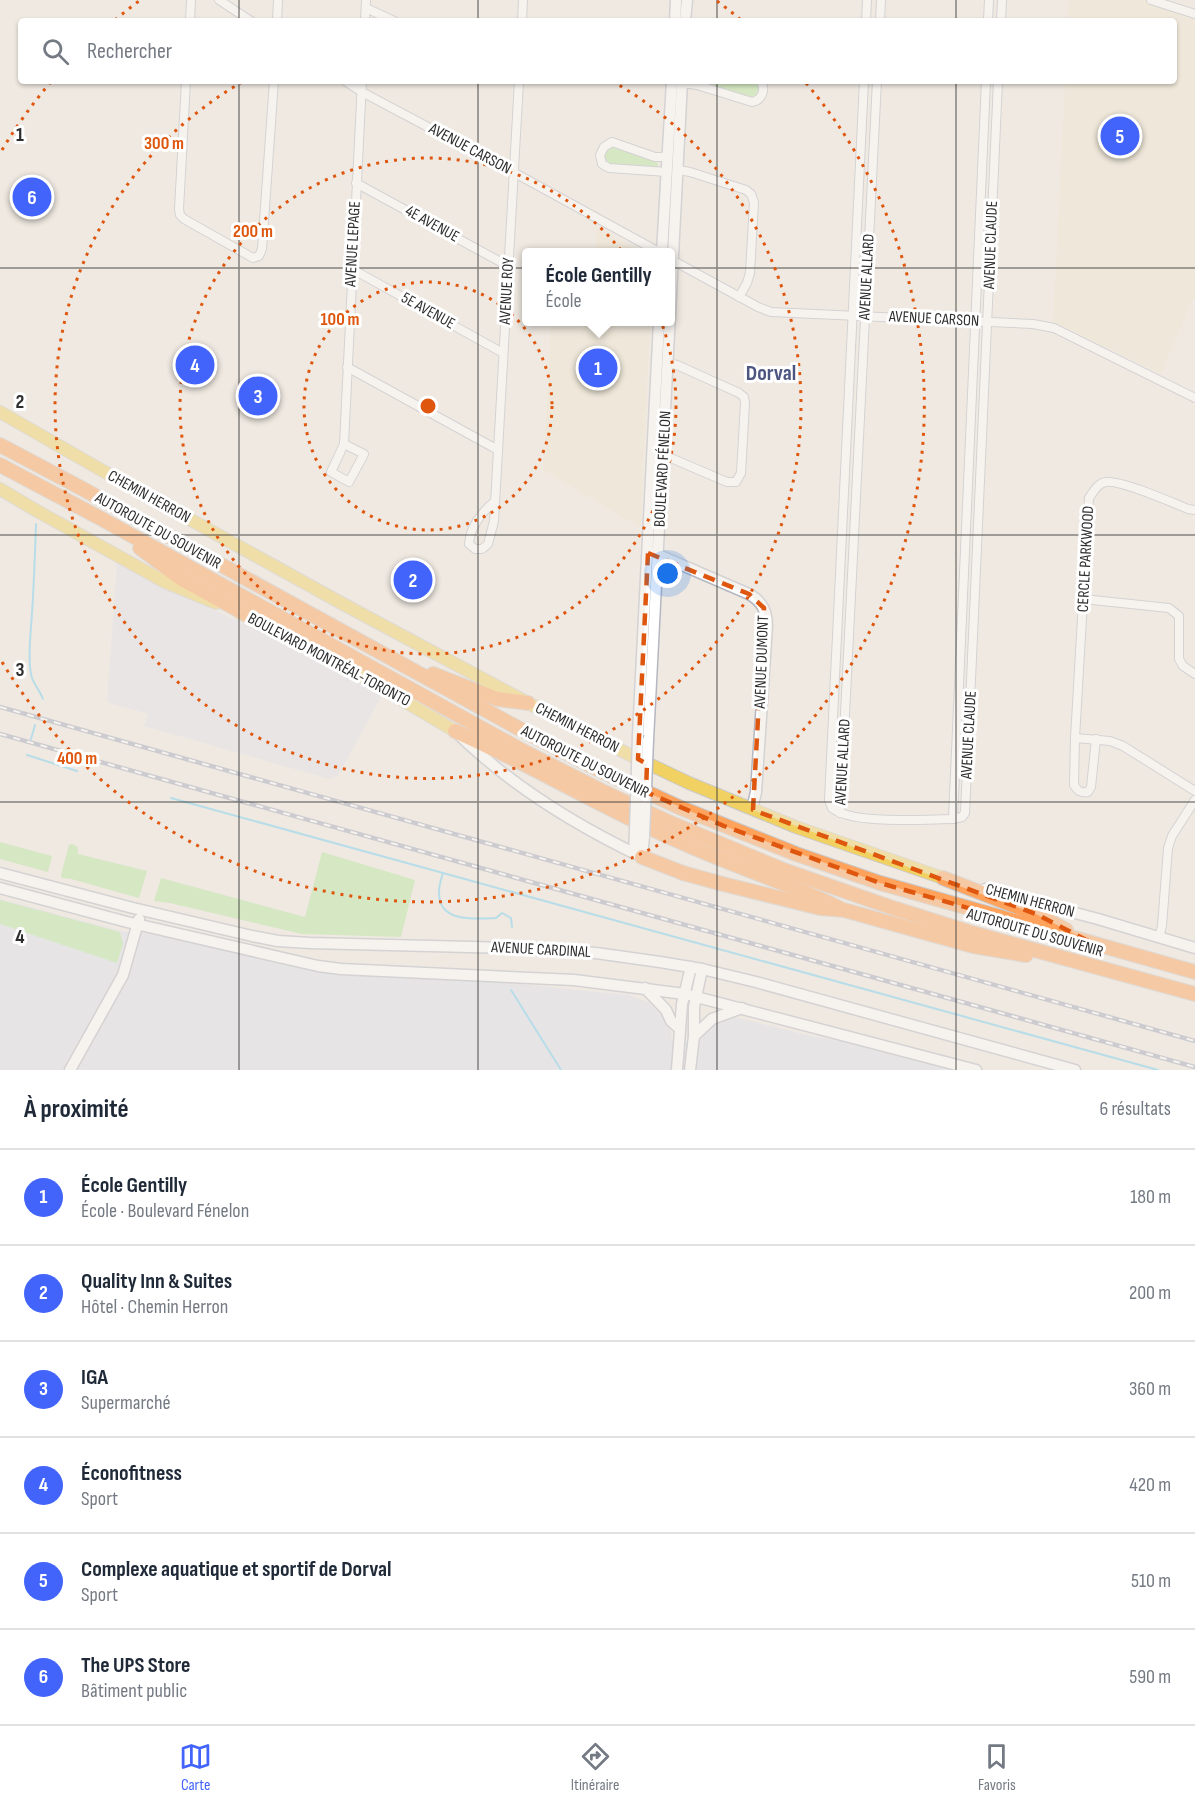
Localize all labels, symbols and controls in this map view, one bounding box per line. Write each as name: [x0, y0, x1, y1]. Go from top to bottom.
search box: [18, 18, 1177, 84]
icon: search: [39, 35, 72, 68]
text: Rechercher: [87, 38, 172, 65]
pin: 5: [1100, 114, 1140, 158]
street label: AVENUE CARSON: [425, 119, 514, 179]
text: 1: [16, 123, 24, 147]
text: 300 m: [144, 133, 184, 154]
pin: 6: [12, 174, 51, 220]
street label: AVENUE LEPAGE: [341, 201, 365, 288]
street label: 4E AVENUE: [402, 201, 462, 247]
street label: AVENUE CLAUDE: [980, 201, 1002, 290]
text: 200 m: [233, 221, 273, 242]
street label: AVENUE ALLARD: [855, 233, 879, 322]
popup: [522, 248, 675, 326]
street label: AVENUE ROY: [496, 257, 518, 326]
text: École Gentilly: [545, 262, 652, 289]
street label: 5E AVENUE: [398, 289, 458, 333]
text: École: [545, 289, 582, 313]
street label: AVENUE CARSON: [887, 307, 980, 331]
text: 100 m: [321, 309, 360, 330]
pin: 4: [176, 342, 214, 388]
pin: 1: [578, 346, 618, 391]
district label: Dorval: [746, 360, 796, 387]
pin: 3: [238, 374, 278, 418]
text: 2: [16, 390, 24, 414]
centre of rings: [418, 396, 438, 416]
street label: BOULEVARD FÉNELON: [650, 410, 676, 528]
street label: CHEMIN HERRON: [104, 467, 194, 527]
street label: AUTOROUTE DU SOUVENIR: [91, 488, 224, 573]
street label: CERCLE PARKWOOD: [1074, 505, 1098, 613]
pin: 2: [394, 558, 432, 602]
your location: [653, 559, 682, 588]
street label: BOULEVARD MONTRÉAL-TORONTO: [244, 609, 414, 711]
street label: AVENUE DUMONT: [751, 615, 773, 710]
text: 3: [16, 658, 25, 682]
street label: AVENUE CLAUDE: [957, 690, 981, 781]
street label: CHEMIN HERRON: [532, 699, 622, 757]
street label: AVENUE ALLARD: [831, 718, 855, 807]
street label: AUTOROUTE DU SOUVENIR: [517, 721, 652, 802]
text: 400 m: [57, 748, 97, 769]
street label: CHEMIN HERRON: [983, 880, 1077, 922]
street label: AUTOROUTE DU SOUVENIR: [964, 904, 1105, 962]
text: 4: [15, 925, 25, 949]
street label: AVENUE CARDINAL: [490, 938, 591, 962]
text: À proximité: [24, 1094, 129, 1125]
text: 6 résultats: [1100, 1097, 1171, 1121]
text: École Gentilly: [81, 1172, 187, 1199]
text: 1: [40, 1185, 47, 1209]
text: 180 m: [1130, 1185, 1171, 1209]
text: École · Boulevard Fénelon: [81, 1199, 249, 1223]
text: Quality Inn & Suites: [81, 1268, 232, 1295]
text: 2: [39, 1281, 48, 1305]
text: 200 m: [1129, 1281, 1171, 1305]
text: Hôtel · Chemin Herron: [81, 1295, 228, 1319]
text: IGA: [81, 1364, 108, 1391]
text: 3: [39, 1377, 48, 1401]
text: 360 m: [1129, 1377, 1171, 1401]
text: Supermarché: [81, 1391, 171, 1415]
text: Éconofitness: [81, 1460, 182, 1487]
text: 4: [39, 1473, 48, 1497]
text: 420 m: [1129, 1473, 1171, 1497]
text: Sport: [81, 1487, 118, 1511]
text: Complexe aquatique et sportif de Dorval: [81, 1556, 392, 1583]
text: 5: [39, 1569, 48, 1593]
text: 510 m: [1131, 1569, 1171, 1593]
text: Sport: [81, 1583, 118, 1607]
text: The UPS Store: [81, 1652, 190, 1679]
text: 6: [39, 1665, 48, 1689]
text: 590 m: [1129, 1665, 1171, 1689]
text: Bâtiment public: [81, 1679, 187, 1703]
tab: Carte: [179, 1740, 212, 1795]
tab: Itinéraire: [571, 1740, 619, 1795]
tab: Favoris: [978, 1740, 1016, 1795]

